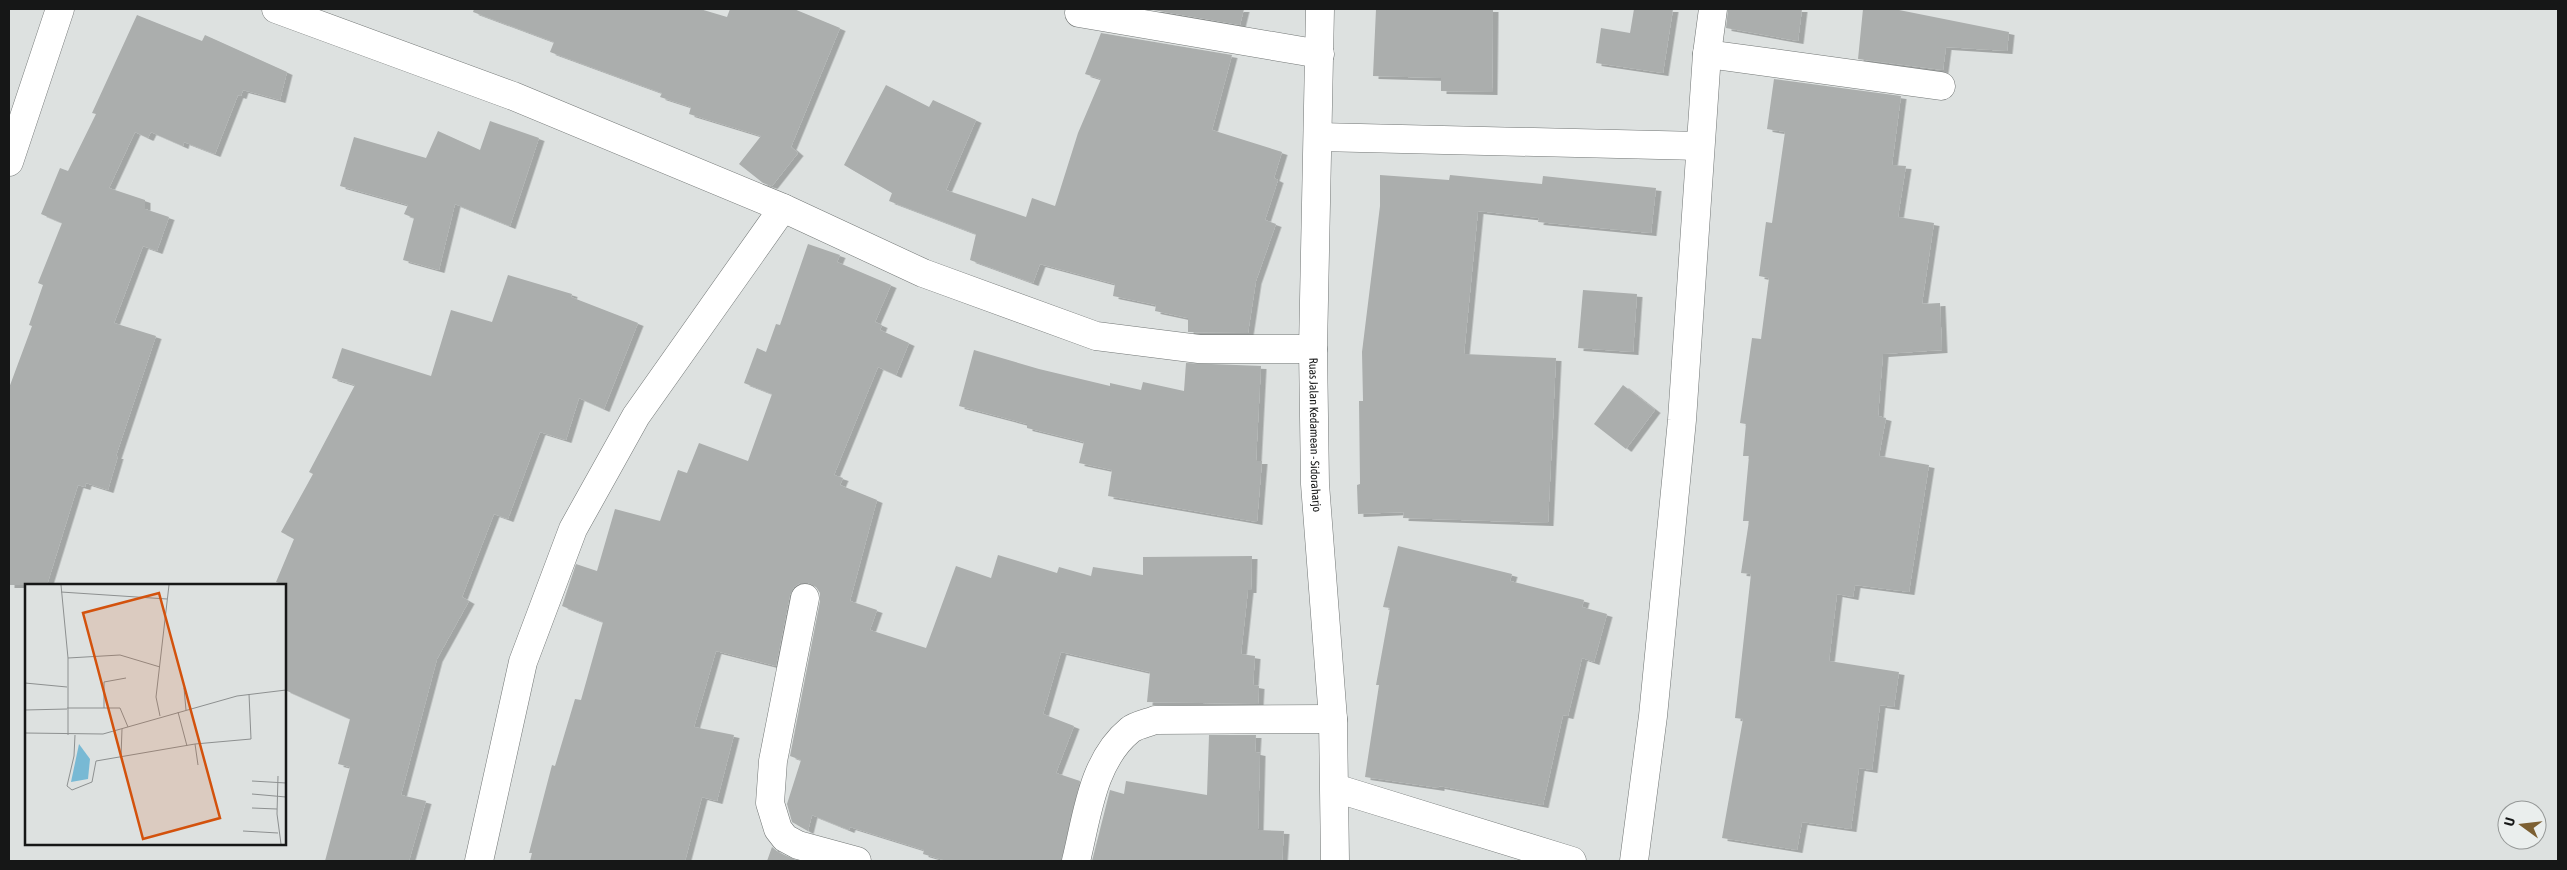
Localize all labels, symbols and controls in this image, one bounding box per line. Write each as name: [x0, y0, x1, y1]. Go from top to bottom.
street label: Ruas Jalan Kedamean - Sidoraharjo: [1306, 358, 1324, 513]
inset map: [25, 584, 286, 845]
north arrow: [2497, 800, 2547, 850]
text: U: [2501, 816, 2518, 828]

